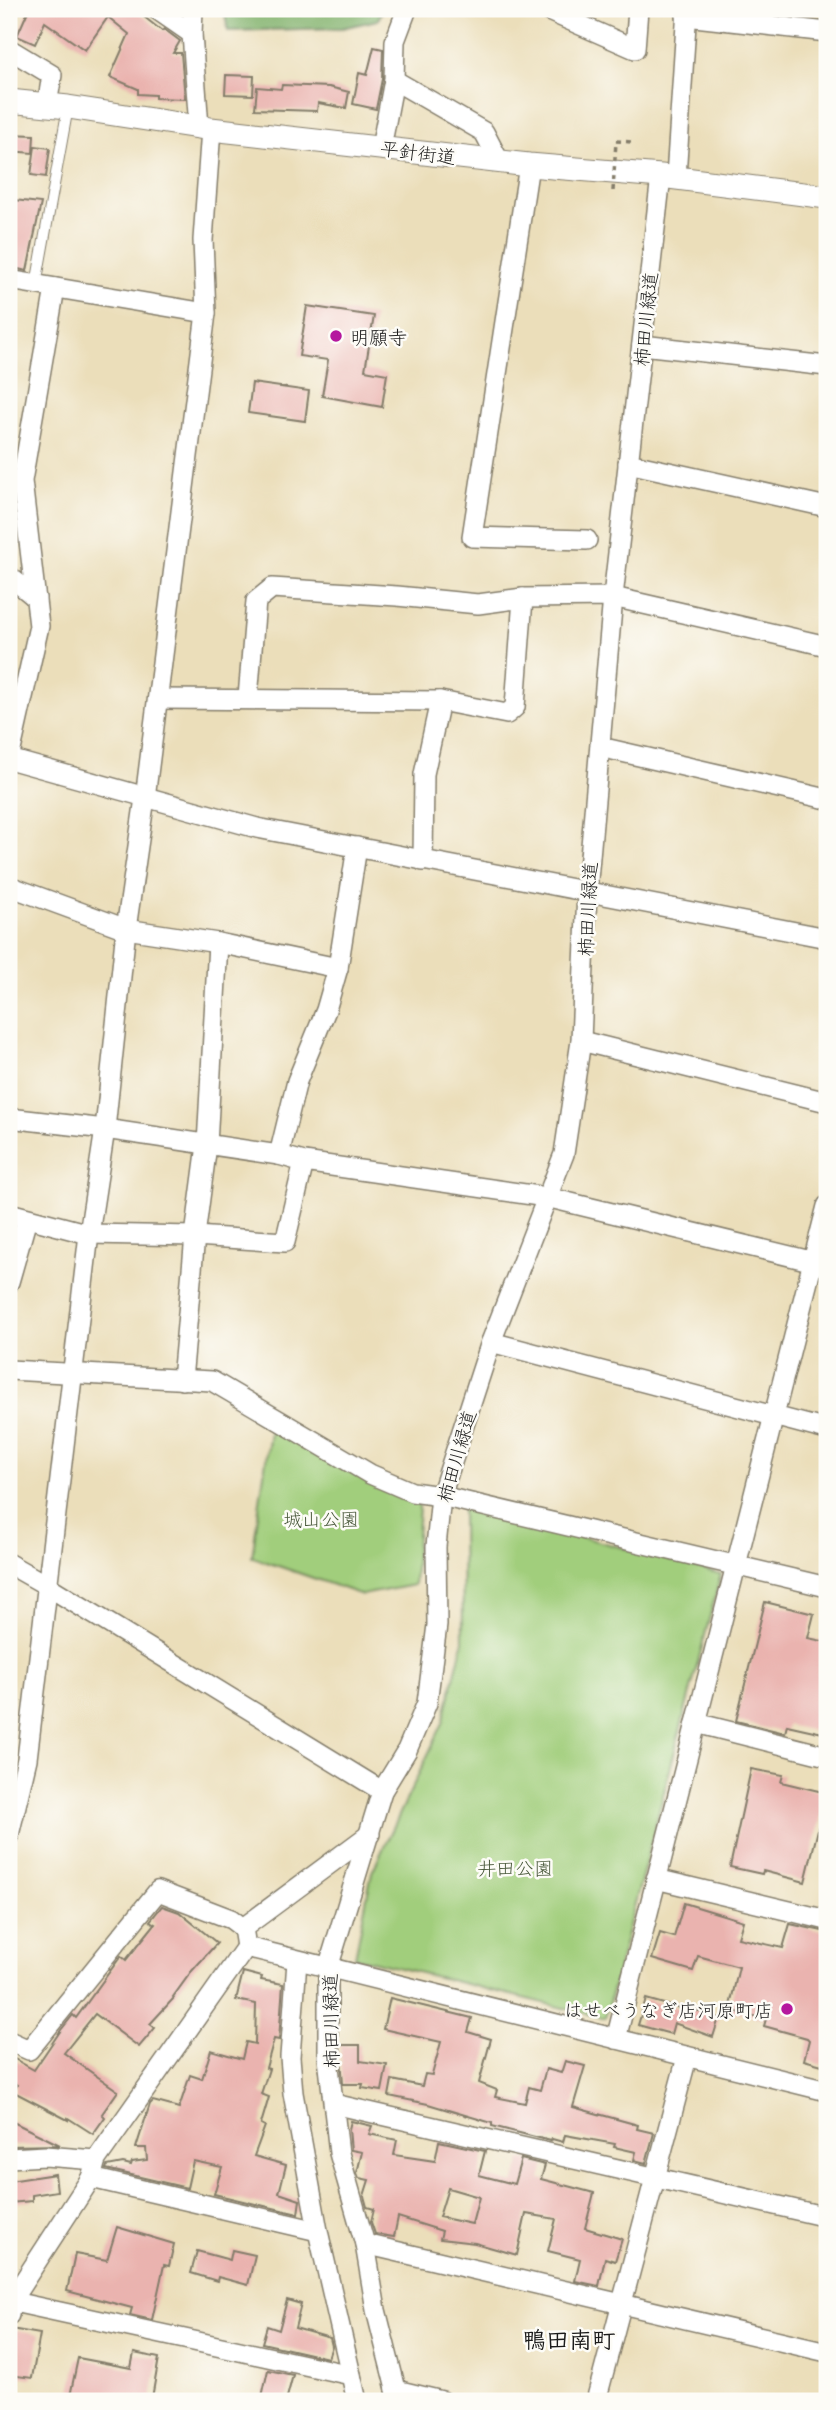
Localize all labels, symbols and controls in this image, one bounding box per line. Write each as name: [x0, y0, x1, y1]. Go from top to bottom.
street label: 平針街道: [379, 135, 457, 169]
street label: 柿田川緑道: [628, 270, 662, 368]
place label: 明願寺: [350, 324, 407, 349]
marker: 明願寺: [328, 328, 344, 344]
street label: 柿田川緑道: [572, 861, 602, 957]
street label: 柿田川緑道: [431, 1407, 481, 1505]
park label: 城山公園: [283, 1506, 359, 1531]
park label: 井田公園: [477, 1855, 553, 1880]
street label: 柿田川緑道: [317, 1973, 343, 2069]
place label: はせべうなぎ店河原町店: [564, 1997, 773, 2022]
marker: はせべうなぎ店河原町店: [779, 2001, 795, 2017]
district label: 鴨田南町: [523, 2324, 615, 2354]

